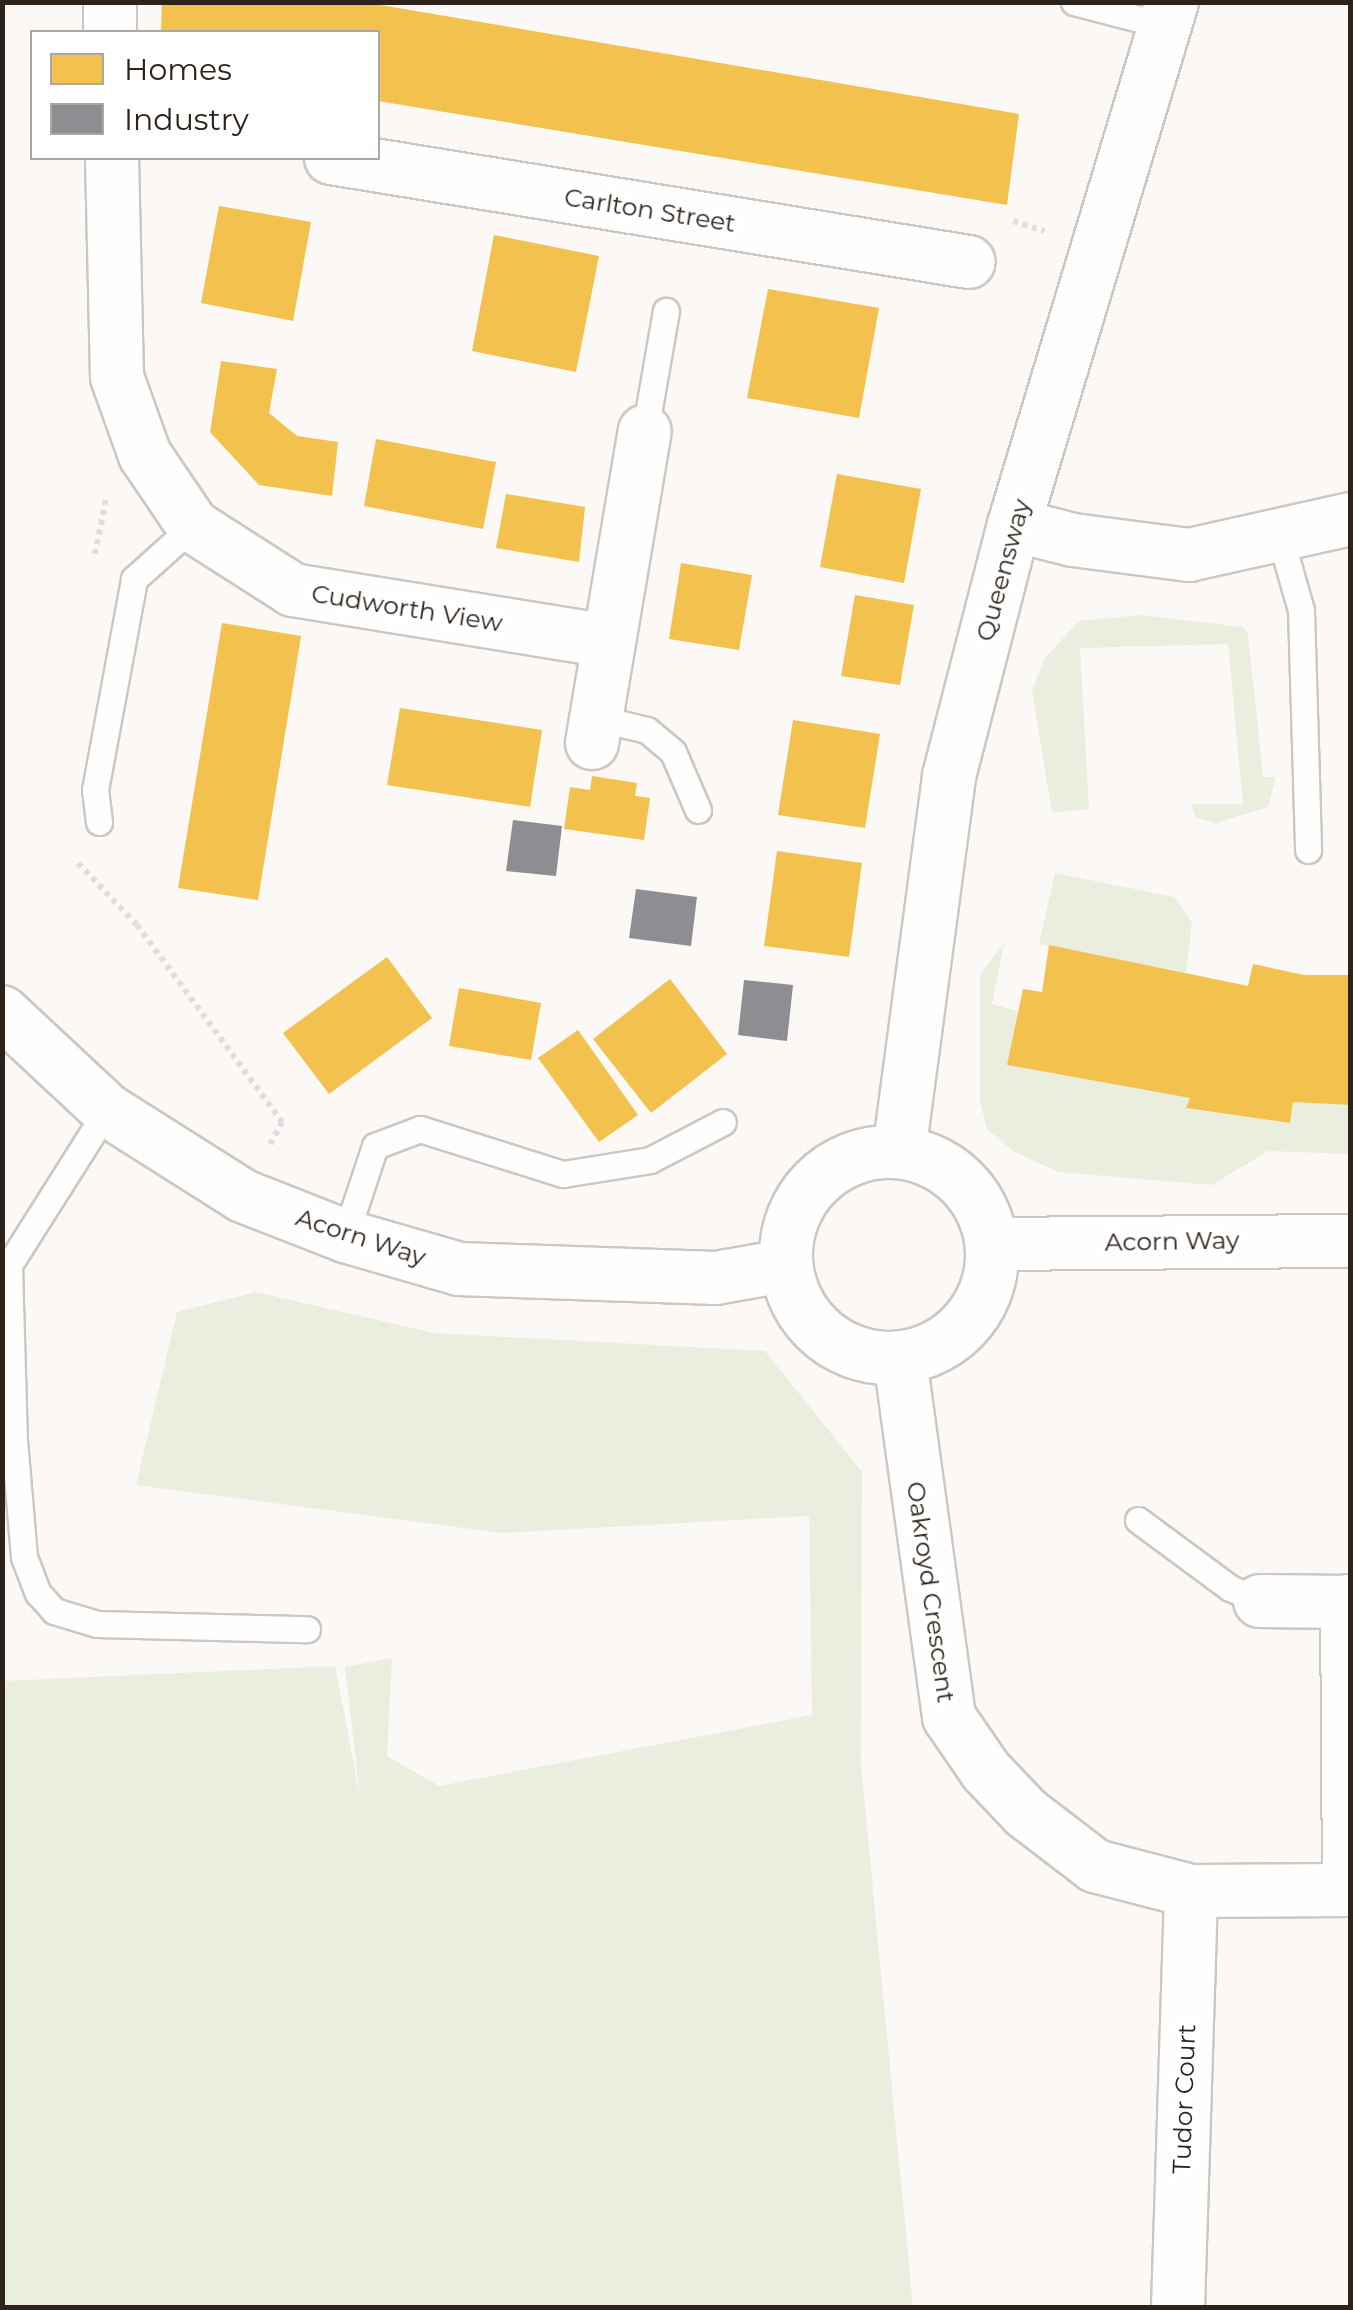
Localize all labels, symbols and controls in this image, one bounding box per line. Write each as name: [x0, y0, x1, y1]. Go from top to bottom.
legend: [30, 30, 380, 160]
text: Homes: [124, 51, 232, 88]
text: Industry: [124, 101, 249, 138]
street label: Carlton Street: [562, 182, 738, 238]
street label: Queensway: [970, 496, 1036, 644]
street label: Cudworth View: [309, 578, 505, 638]
street label: Acorn Way: [292, 1202, 430, 1272]
street label: Acorn Way: [1104, 1225, 1240, 1257]
street label: Oakroyd Crescent: [901, 1480, 961, 1704]
street label: Tudor Court: [1166, 2023, 1202, 2175]

